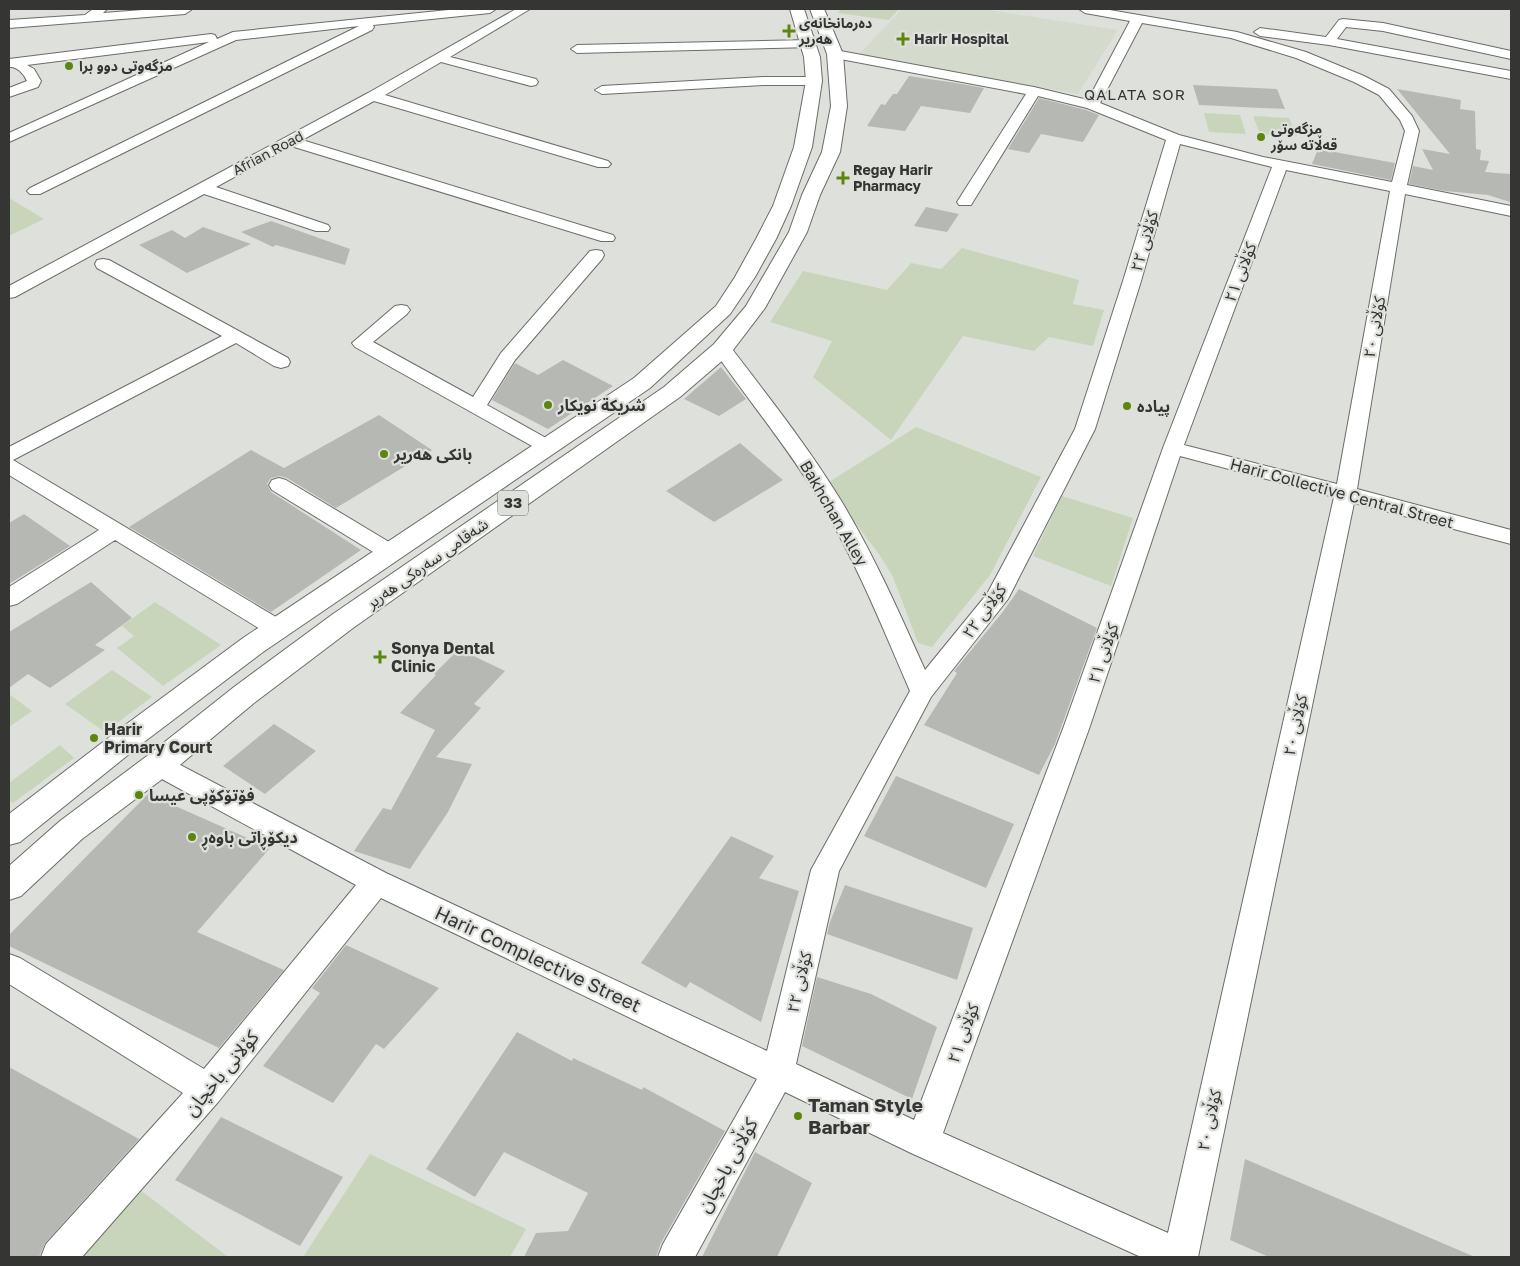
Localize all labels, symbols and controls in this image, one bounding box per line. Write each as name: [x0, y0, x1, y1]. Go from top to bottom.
place label: دەرمانخانەی هەریر: [798, 14, 872, 48]
marker: دەرمانخانەی هەریر: [783, 25, 795, 37]
place label: ‌Harir Hospital: [914, 30, 1009, 47]
marker: ‌Harir Hospital: [896, 32, 910, 46]
place label: مزگەوتی دوو برا: [79, 57, 173, 75]
marker: مزگەوتی دوو برا: [63, 60, 75, 72]
district label: QALATA SOR: [1084, 85, 1186, 103]
place label: مزگەوتی قەڵاتە سۆر: [1270, 120, 1337, 154]
street label: Afrian Road: [229, 127, 306, 178]
marker: مزگەوتی قەڵاتە سۆر: [1255, 131, 1267, 143]
place label: Regay Harir Pharmacy: [853, 161, 933, 194]
marker: Regay Harir Pharmacy: [837, 172, 849, 184]
street label: کۆڵانی ٢٢: [1124, 208, 1162, 273]
street label: کۆڵانی ٢١: [1218, 239, 1261, 304]
street label: کۆڵانی ٢٠: [1357, 294, 1389, 359]
place label: شريكة نويكار: [557, 395, 646, 415]
place label: پیادە: [1137, 396, 1170, 417]
marker: شريكة نويكار: [542, 399, 554, 411]
marker: پیادە: [1121, 400, 1133, 412]
place label: بانکی هەریر: [393, 444, 472, 464]
marker: بانکی هەریر: [378, 448, 390, 460]
street label: Harir Collective Central Street: [1228, 453, 1456, 533]
street label: Bakhchan Alley: [796, 457, 872, 569]
road number: 33: [498, 490, 528, 516]
street label: شەقامی سەرەکی هەریر: [361, 513, 492, 613]
street label: کۆڵانی ٢٢: [956, 579, 1011, 642]
street label: کۆڵانی ٢١: [1082, 620, 1123, 686]
place label: Sonya Dental Clinic: [391, 638, 495, 676]
marker: Sonya Dental Clinic: [373, 650, 387, 664]
street label: کۆڵانی ٢٠: [1277, 692, 1311, 757]
place label: Harir Primary Court: [104, 719, 212, 757]
marker: Harir Primary Court: [88, 732, 100, 744]
place label: فۆتۆکۆپی عیسا: [149, 785, 255, 806]
marker: فۆتۆکۆپی عیسا: [133, 789, 145, 801]
place label: دیکۆڕاتی باوەڕ: [201, 827, 298, 851]
marker: دیکۆڕاتی باوەڕ: [186, 831, 198, 843]
street label: Harir Complective Street: [431, 901, 645, 1016]
street label: کۆڵانی ٢٢: [781, 949, 816, 1014]
street label: کۆڵانی ٢١: [942, 1000, 983, 1065]
street label: کۆلانی باخچان: [178, 1024, 265, 1121]
street label: کۆڵانی ٢٠: [1191, 1087, 1225, 1152]
place label: Taman Style Barbar: [808, 1093, 923, 1138]
marker: Taman Style Barbar: [792, 1110, 804, 1122]
street label: کۆڵانی باخچان: [690, 1112, 764, 1217]

